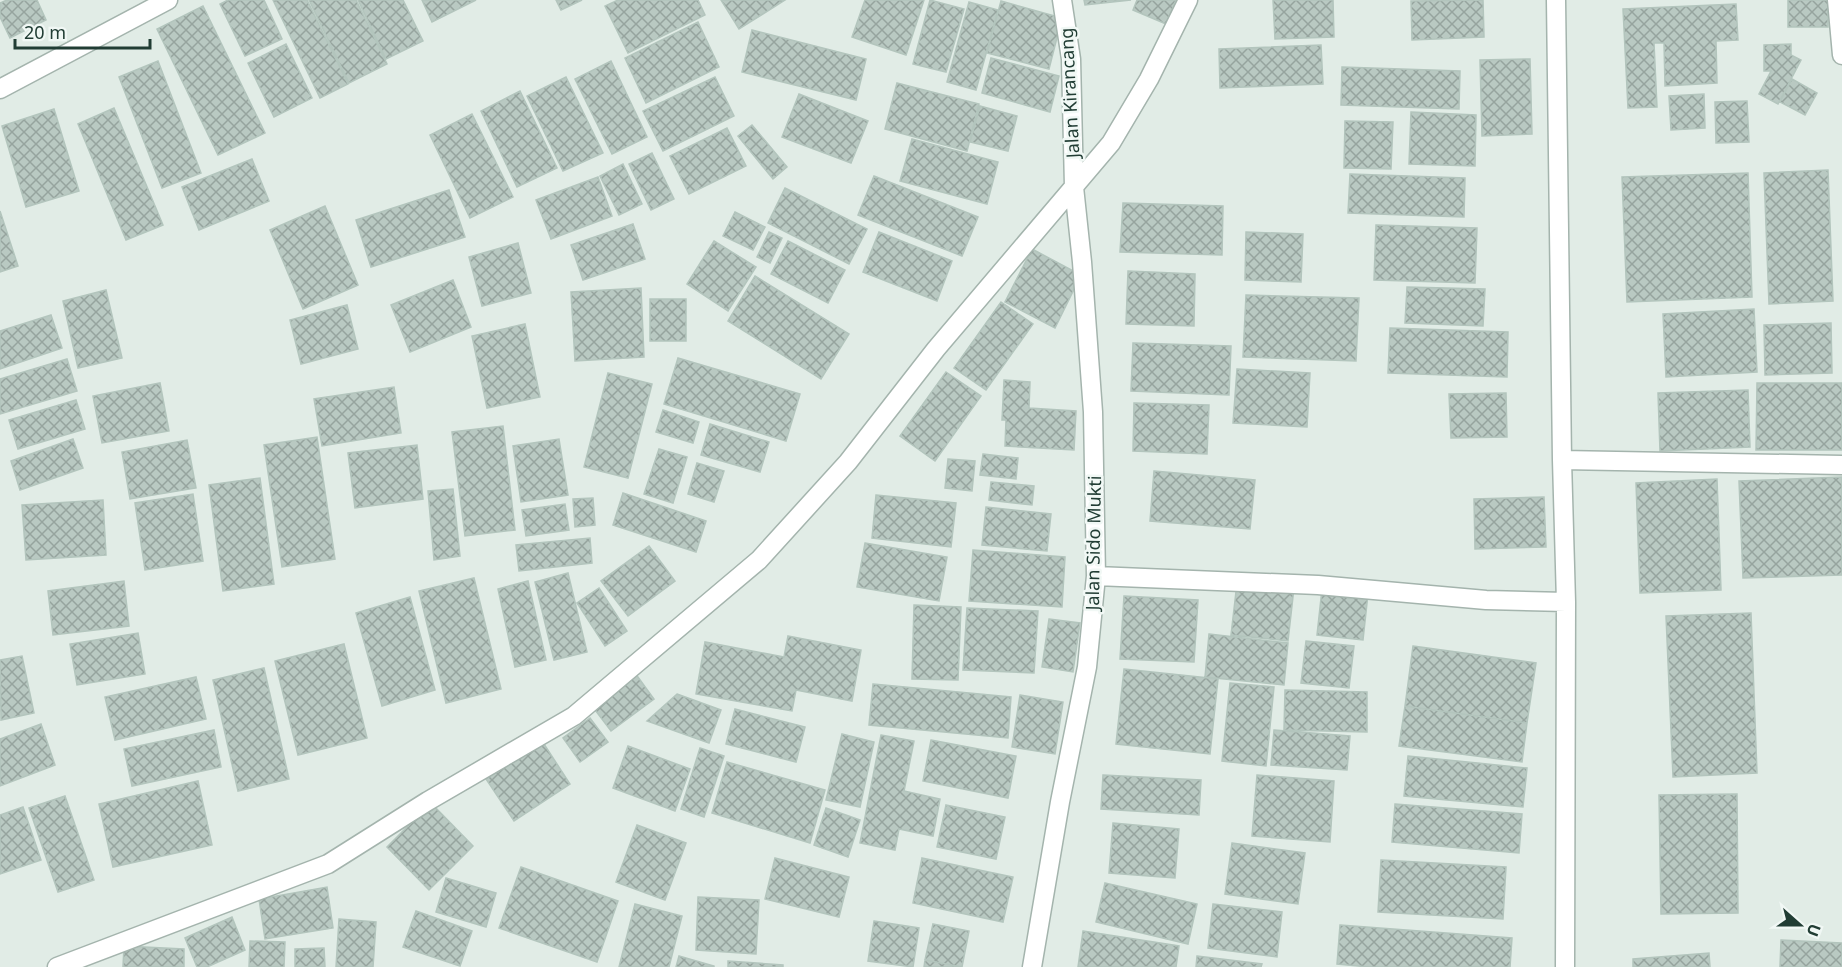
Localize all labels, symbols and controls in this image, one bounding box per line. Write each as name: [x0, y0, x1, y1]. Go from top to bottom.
scale bar: [15, 12, 150, 50]
text: 20 m: [24, 20, 66, 44]
street label: Jalan Kirancang: [1054, 27, 1085, 161]
street label: Jalan Sido Mukti: [1080, 475, 1106, 613]
north arrow: [1770, 895, 1830, 955]
text: U: [1802, 921, 1826, 940]

